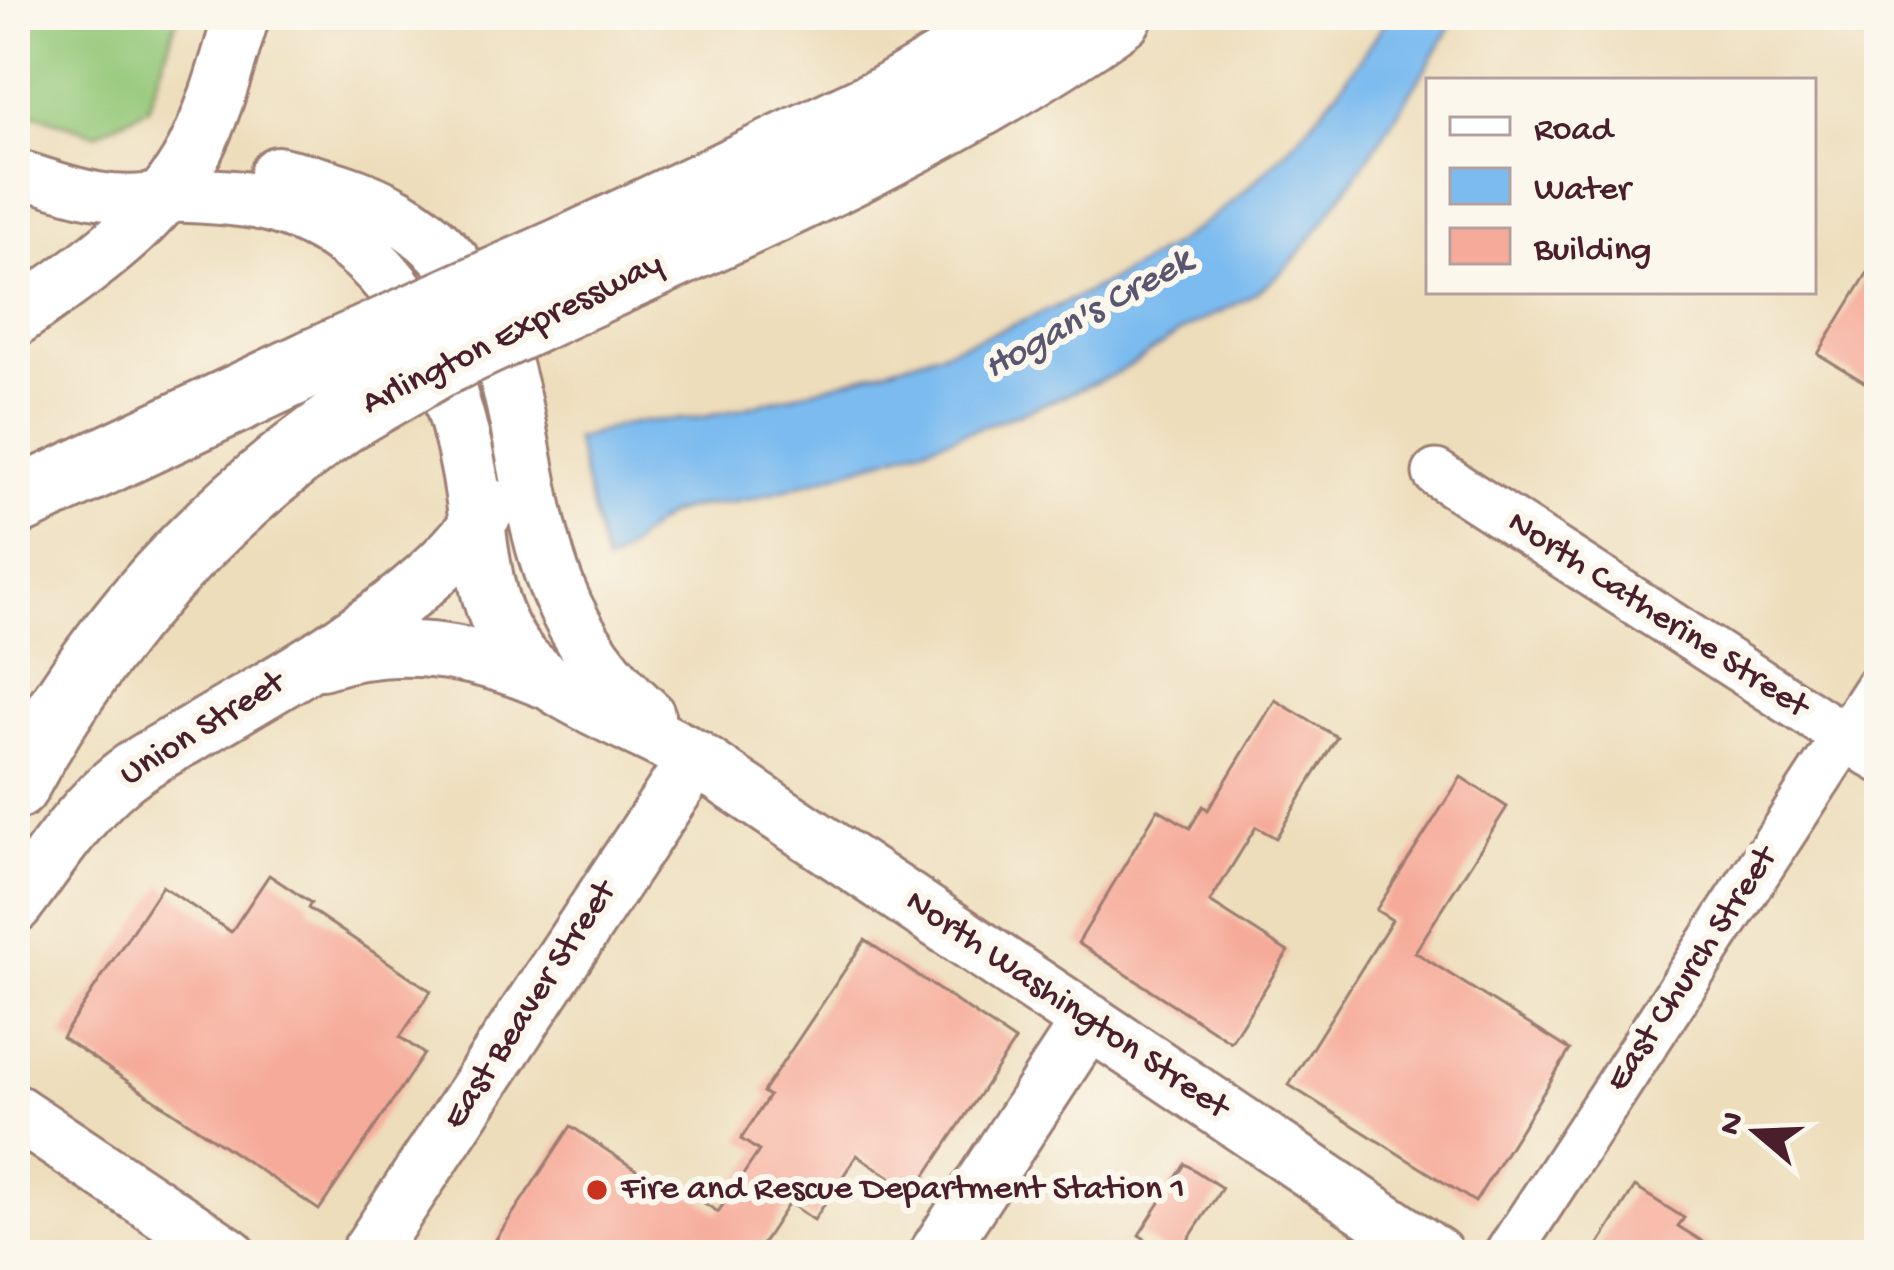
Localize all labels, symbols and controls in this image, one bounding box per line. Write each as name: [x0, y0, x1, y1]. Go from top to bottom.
legend: [1426, 78, 1816, 294]
text: Road: [1534, 110, 1616, 153]
text: Water: [1534, 170, 1634, 213]
text: Building: [1533, 230, 1652, 273]
water label: Hogan's Creek: [977, 238, 1204, 392]
street label: Arlington Expressway: [356, 243, 670, 426]
street label: North Catherine Street: [1498, 503, 1818, 731]
street label: Union Street: [113, 661, 296, 798]
street label: East Church Street: [1598, 837, 1790, 1101]
street label: East Beaver Street: [435, 871, 629, 1138]
street label: North Washington Street: [896, 882, 1239, 1132]
north arrow: [1696, 1072, 1816, 1192]
text: N: [1712, 1108, 1755, 1141]
place label: Fire and Rescue Department Station 1: [620, 1169, 1185, 1212]
marker: Fire and Rescue Department Station 1: [584, 1177, 610, 1203]

